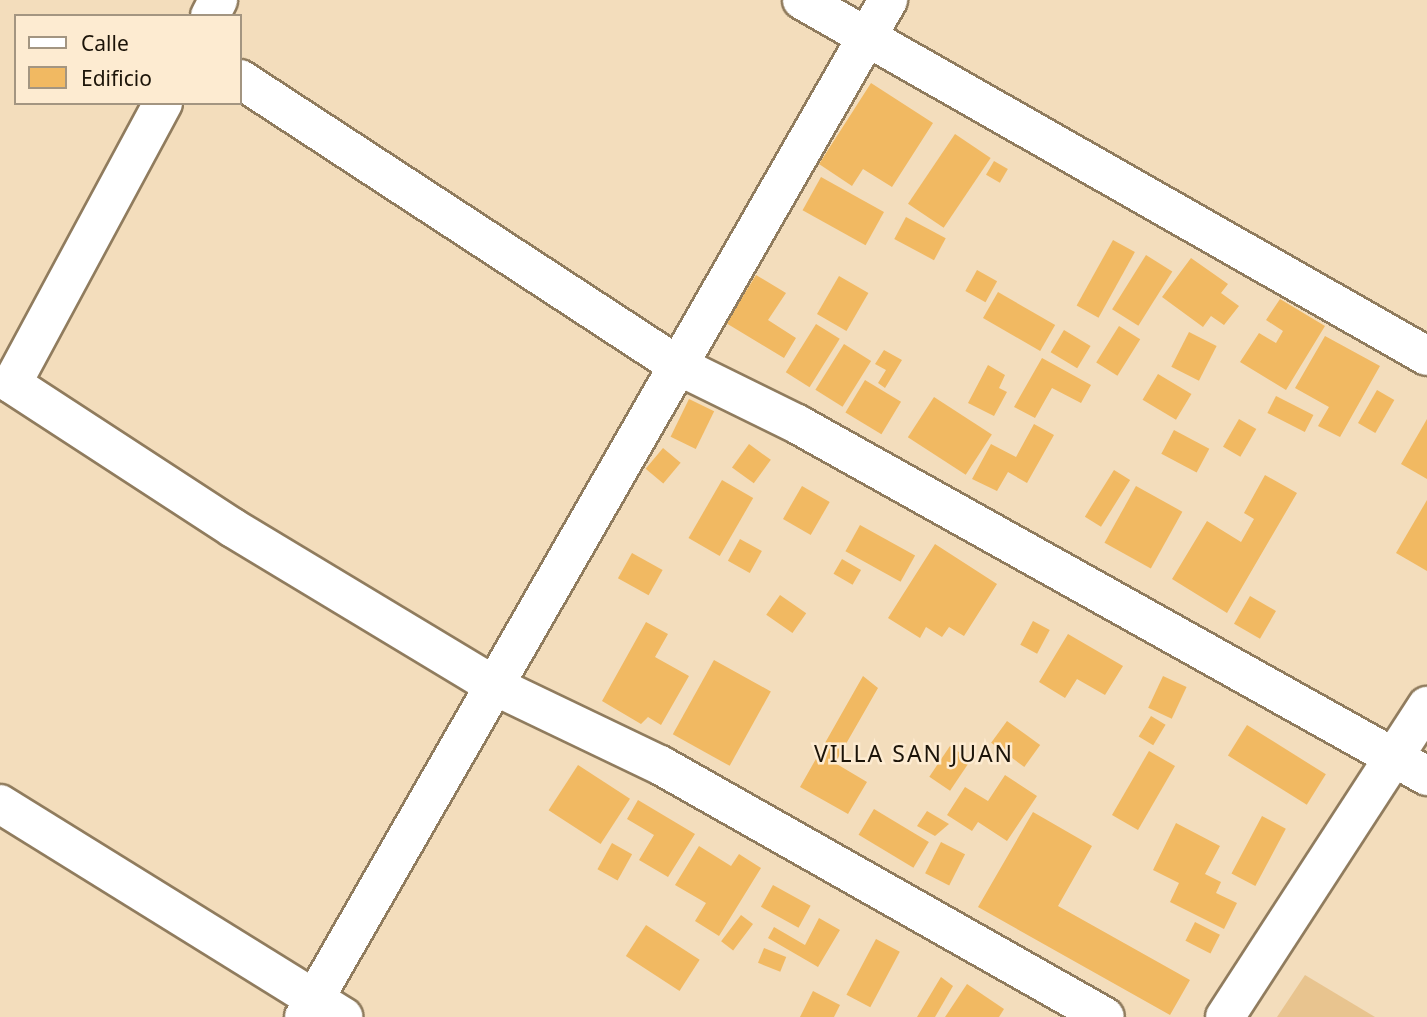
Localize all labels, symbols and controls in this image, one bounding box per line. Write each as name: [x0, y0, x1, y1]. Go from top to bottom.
legend: [14, 14, 242, 105]
text: Calle: [81, 29, 129, 57]
text: Edificio: [81, 64, 152, 92]
district label: VILLA SAN JUAN: [816, 739, 1012, 767]

